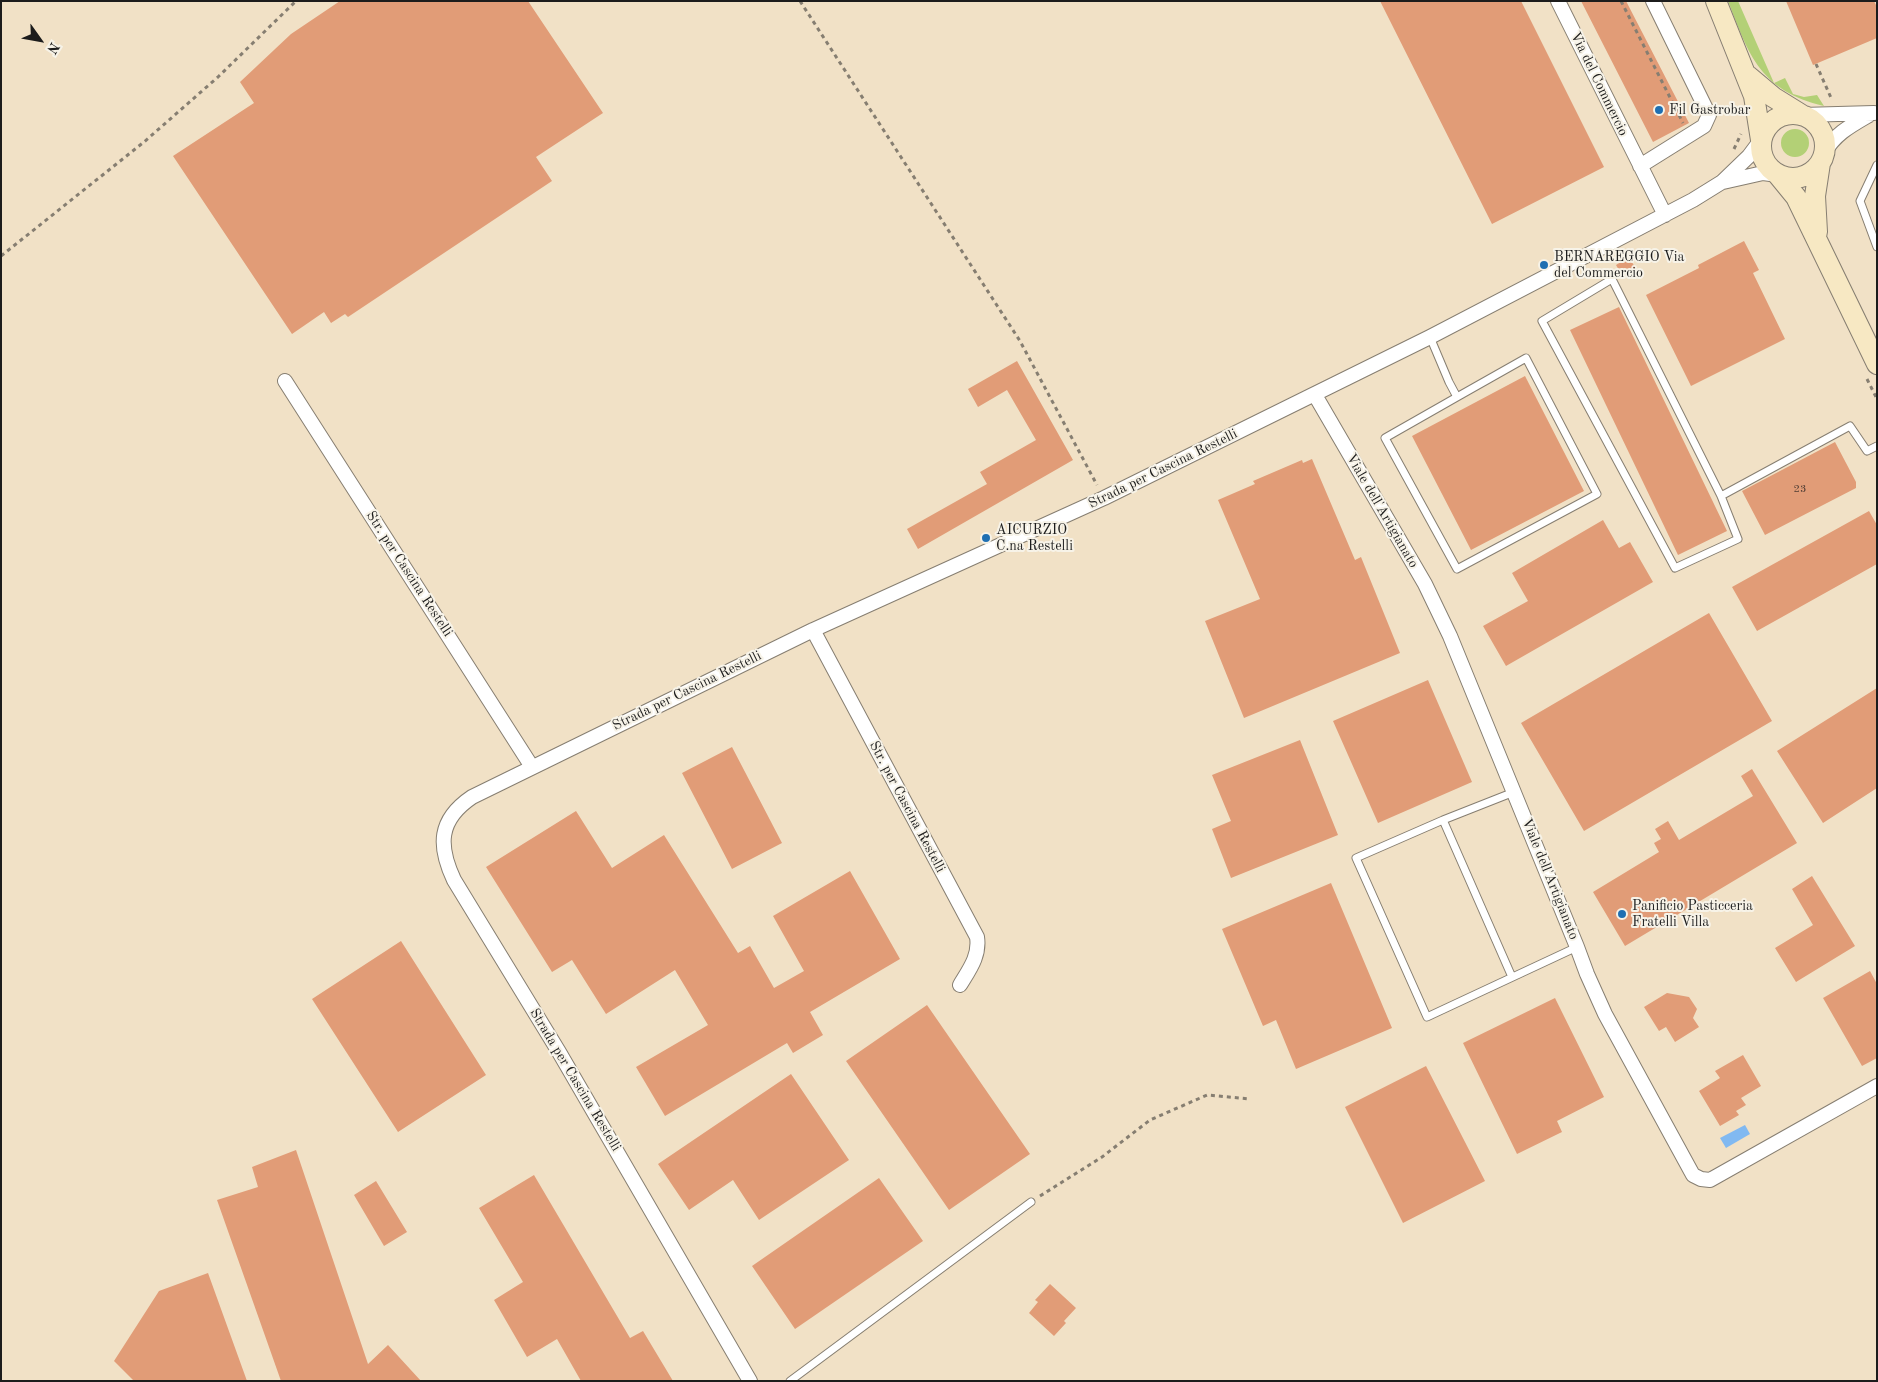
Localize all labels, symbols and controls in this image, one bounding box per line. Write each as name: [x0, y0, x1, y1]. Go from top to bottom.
north arrow: [15, 15, 65, 65]
street label: Via del Commercio: [1567, 29, 1631, 139]
text: N: [44, 40, 61, 56]
place label: Fil Gastrobar: [1669, 102, 1750, 118]
marker: Fil Gastrobar: [1653, 104, 1665, 116]
place label: BERNAREGGIO Via del Commercio: [1554, 249, 1684, 282]
marker: BERNAREGGIO Via del Commercio: [1538, 259, 1550, 271]
street label: Strada per Cascina Restelli: [1086, 426, 1240, 512]
street label: Viale dell'Artigianato: [1342, 451, 1422, 571]
house number: 23: [1794, 482, 1806, 496]
street label: Str. per Cascina Restelli: [362, 508, 456, 640]
place label: AICURZIO C.na Restelli: [996, 522, 1073, 554]
marker: AICURZIO C.na Restelli: [980, 532, 992, 544]
street label: Strada per Cascina Restelli: [610, 648, 764, 734]
street label: Str. per Cascina Restelli: [865, 738, 949, 876]
street label: Viale dell'Artigianato: [1518, 816, 1582, 942]
place label: Panificio Pasticceria Fratelli Villa: [1632, 898, 1753, 930]
marker: Panificio Pasticceria Fratelli Villa: [1616, 908, 1628, 920]
street label: Strada per Cascina Restelli: [526, 1006, 624, 1154]

